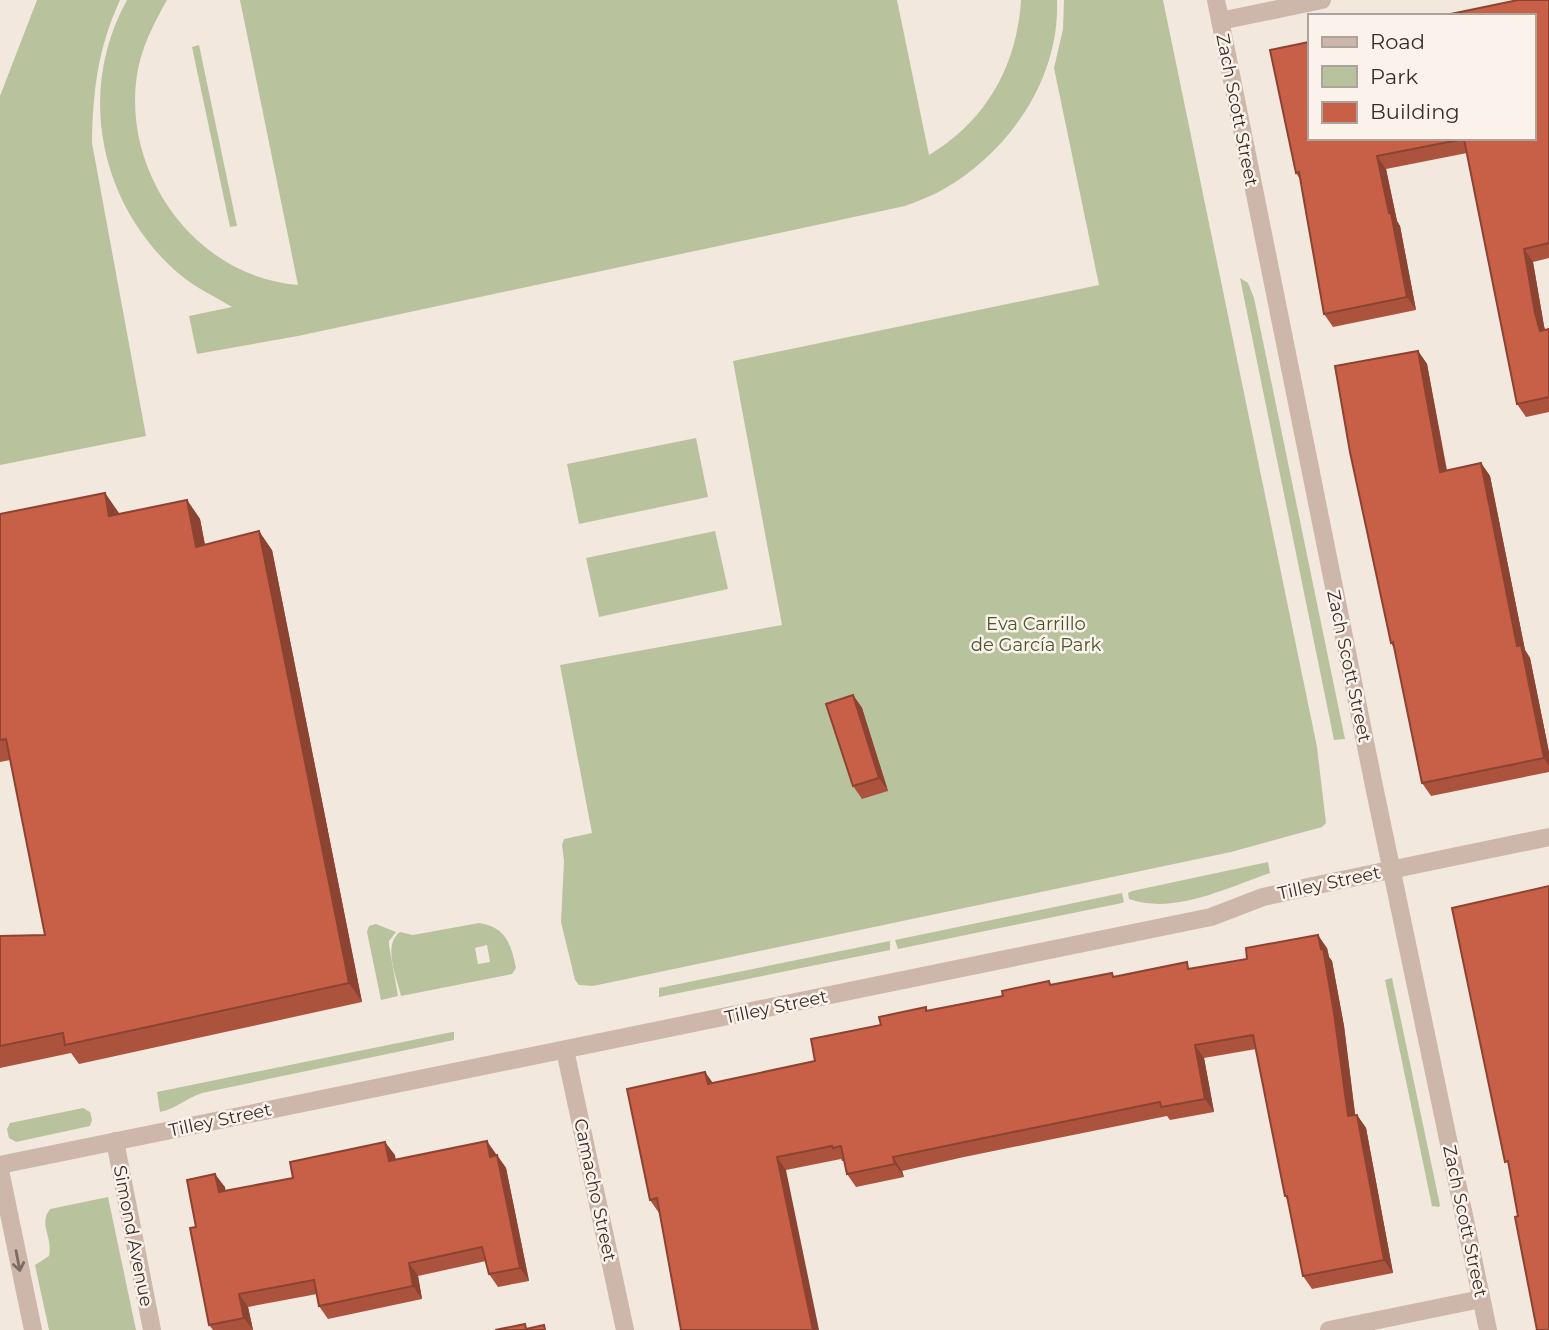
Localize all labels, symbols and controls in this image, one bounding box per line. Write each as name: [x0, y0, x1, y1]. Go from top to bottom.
legend: [1308, 14, 1535, 140]
text: Road: [1370, 29, 1425, 54]
street label: Zach Scott Street: [1211, 32, 1263, 188]
text: Park: [1370, 64, 1418, 89]
text: Building: [1370, 99, 1460, 124]
street label: Zach Scott Street: [1322, 588, 1376, 744]
park label: Eva Carrillo de García Park: [971, 613, 1102, 656]
street label: Tilley Street: [1276, 861, 1382, 905]
street label: Tilley Street: [723, 985, 829, 1029]
street label: Tilley Street: [167, 1098, 273, 1142]
street label: Camacho Street: [569, 1117, 621, 1263]
street label: Zach Scott Street: [1438, 1143, 1492, 1299]
street label: Simond Avenue: [109, 1164, 157, 1309]
one-way arrow: [12, 1249, 26, 1272]

